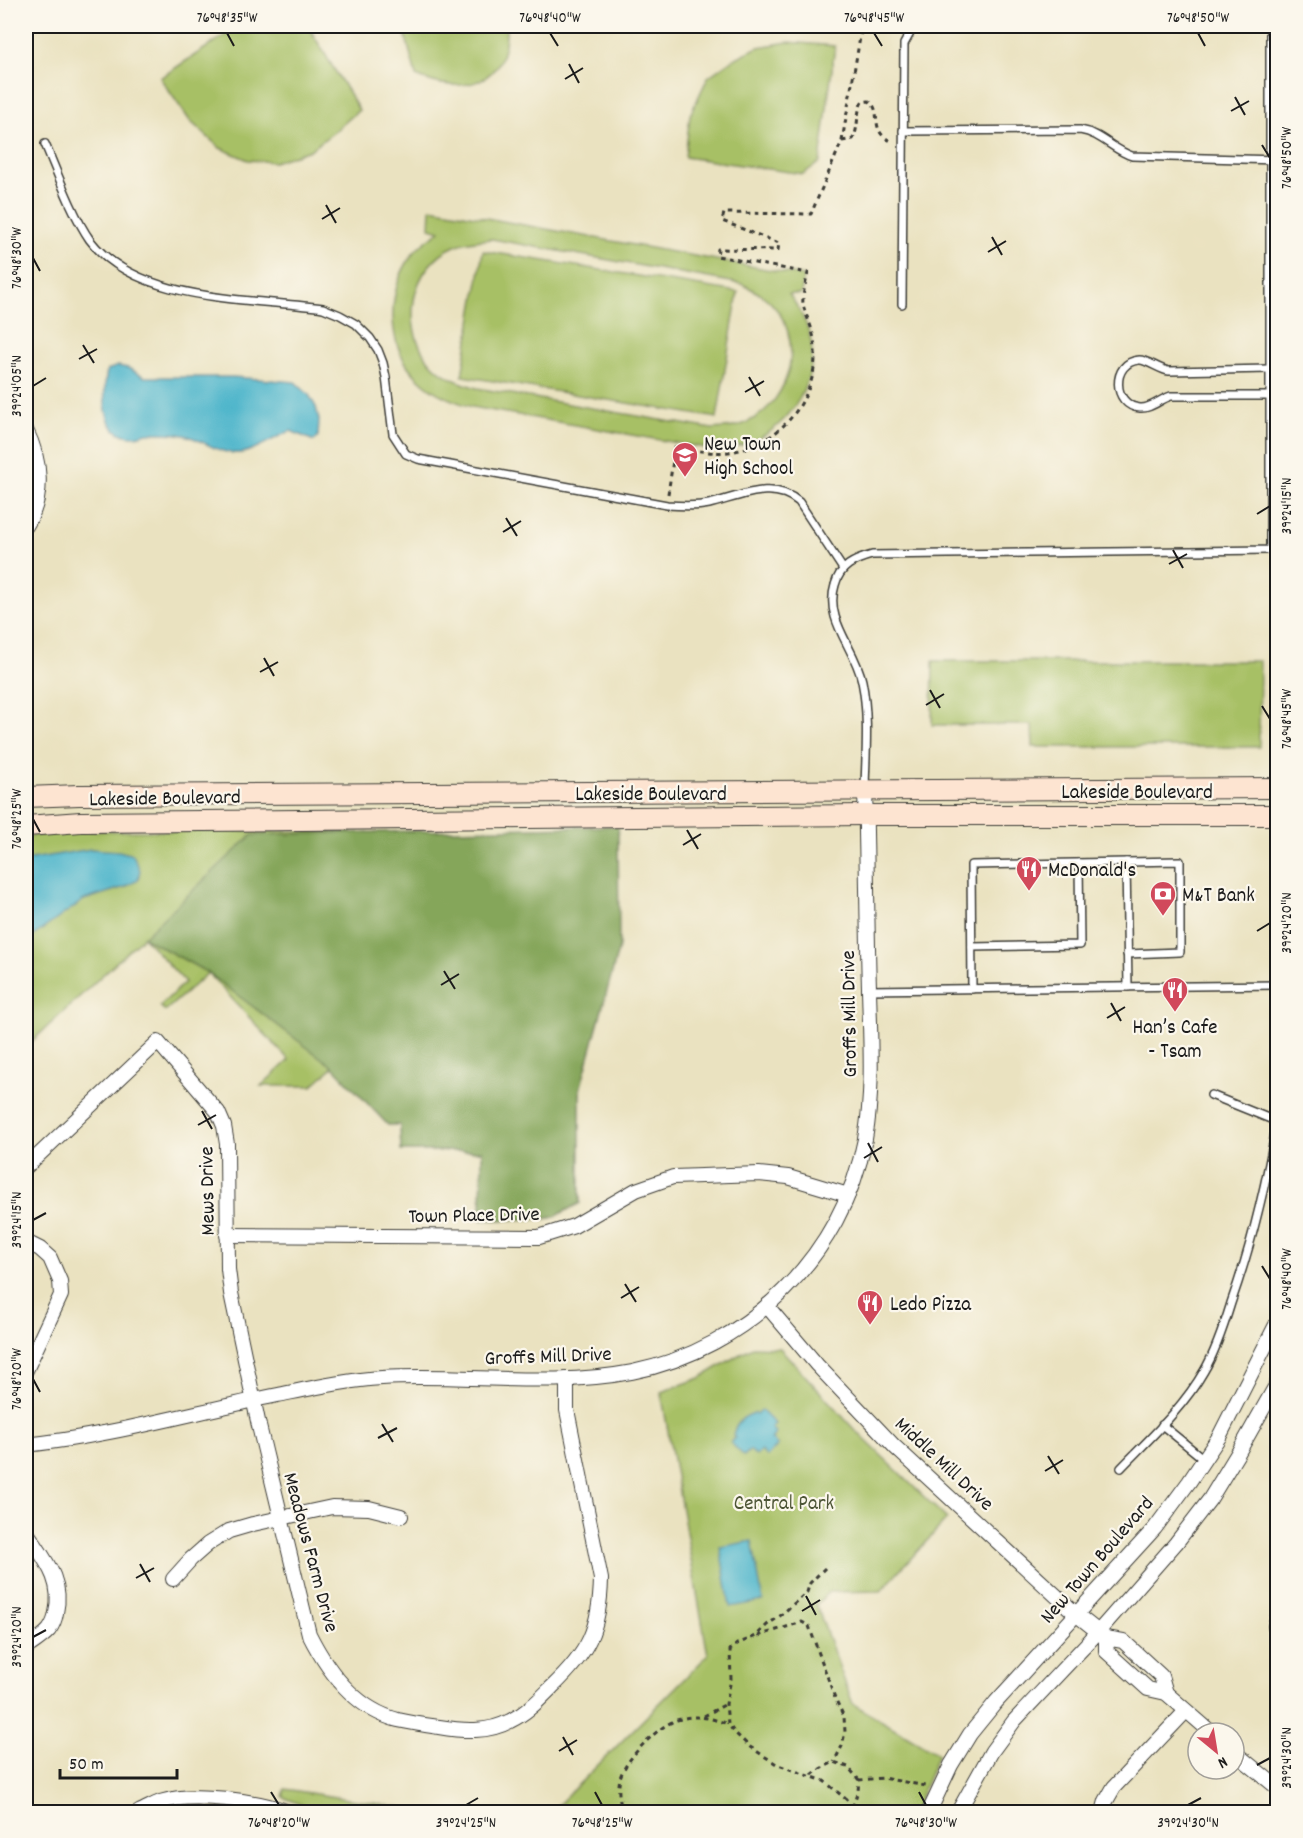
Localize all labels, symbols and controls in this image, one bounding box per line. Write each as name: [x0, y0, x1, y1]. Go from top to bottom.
text: 76°48'35"W: [197, 8, 258, 30]
text: 76°48'40"W: [519, 8, 581, 30]
text: 76°48'45"W: [844, 8, 904, 30]
text: 76°48'50"W: [1167, 8, 1229, 30]
text: 76°48'50"W: [1277, 127, 1299, 189]
text: 76°48'30"W: [7, 227, 29, 289]
text: 39°24'05"N: [7, 355, 29, 417]
place label: New Town High School: [704, 431, 793, 485]
school or university icon: New Town High School: [670, 440, 700, 478]
text: 39°24'15"N: [1277, 477, 1299, 535]
text: 76°48'45"W: [1277, 689, 1299, 749]
street label: Lakeside Boulevard: [1061, 779, 1213, 809]
street label: Lakeside Boulevard: [575, 781, 727, 811]
street label: Lakeside Boulevard: [89, 784, 241, 816]
text: 76°48'25"W: [7, 788, 29, 849]
restaurant icon: McDonald's: [1014, 854, 1044, 892]
place label: McDonald's: [1048, 857, 1136, 887]
bank icon: M&T Bank: [1148, 879, 1178, 917]
place label: M&T Bank: [1182, 882, 1255, 912]
text: 39°24'20"N: [1277, 892, 1299, 954]
street label: Groffs Mill Drive: [835, 950, 867, 1078]
restaurant icon: Han’s Cafe - Tsam: [1160, 975, 1190, 1013]
place label: Han’s Cafe - Tsam: [1133, 1014, 1217, 1068]
street label: Mews Drive: [193, 1146, 225, 1236]
text: 39°24'15"N: [7, 1191, 29, 1249]
street label: Town Place Drive: [408, 1201, 540, 1233]
text: 76°48'40"W: [1277, 1248, 1299, 1310]
restaurant icon: Ledo Pizza: [855, 1288, 885, 1326]
place label: Ledo Pizza: [890, 1291, 972, 1321]
street label: Groffs Mill Drive: [484, 1341, 612, 1375]
text: 76°48'20"W: [7, 1348, 29, 1410]
street label: Middle Mill Drive: [887, 1411, 999, 1519]
street label: Meadows Farm Drive: [273, 1469, 345, 1636]
park label: Central Park: [734, 1490, 834, 1520]
street label: New Town Boulevard: [1034, 1490, 1162, 1631]
text: 39°24'20"N: [7, 1606, 29, 1668]
north arrow: [1186, 1721, 1246, 1781]
text: 39°24'30"N: [1277, 1727, 1299, 1789]
scale bar: [60, 1742, 177, 1780]
text: N: [1213, 1750, 1231, 1774]
text: 50 m: [69, 1753, 104, 1778]
text: 76°48'20"W: [248, 1813, 310, 1835]
text: 39°24'25"N: [436, 1813, 496, 1835]
text: 76°48'25"W: [572, 1813, 633, 1835]
text: 76°48'30"W: [895, 1813, 957, 1835]
text: 39°24'30"N: [1157, 1813, 1219, 1835]

